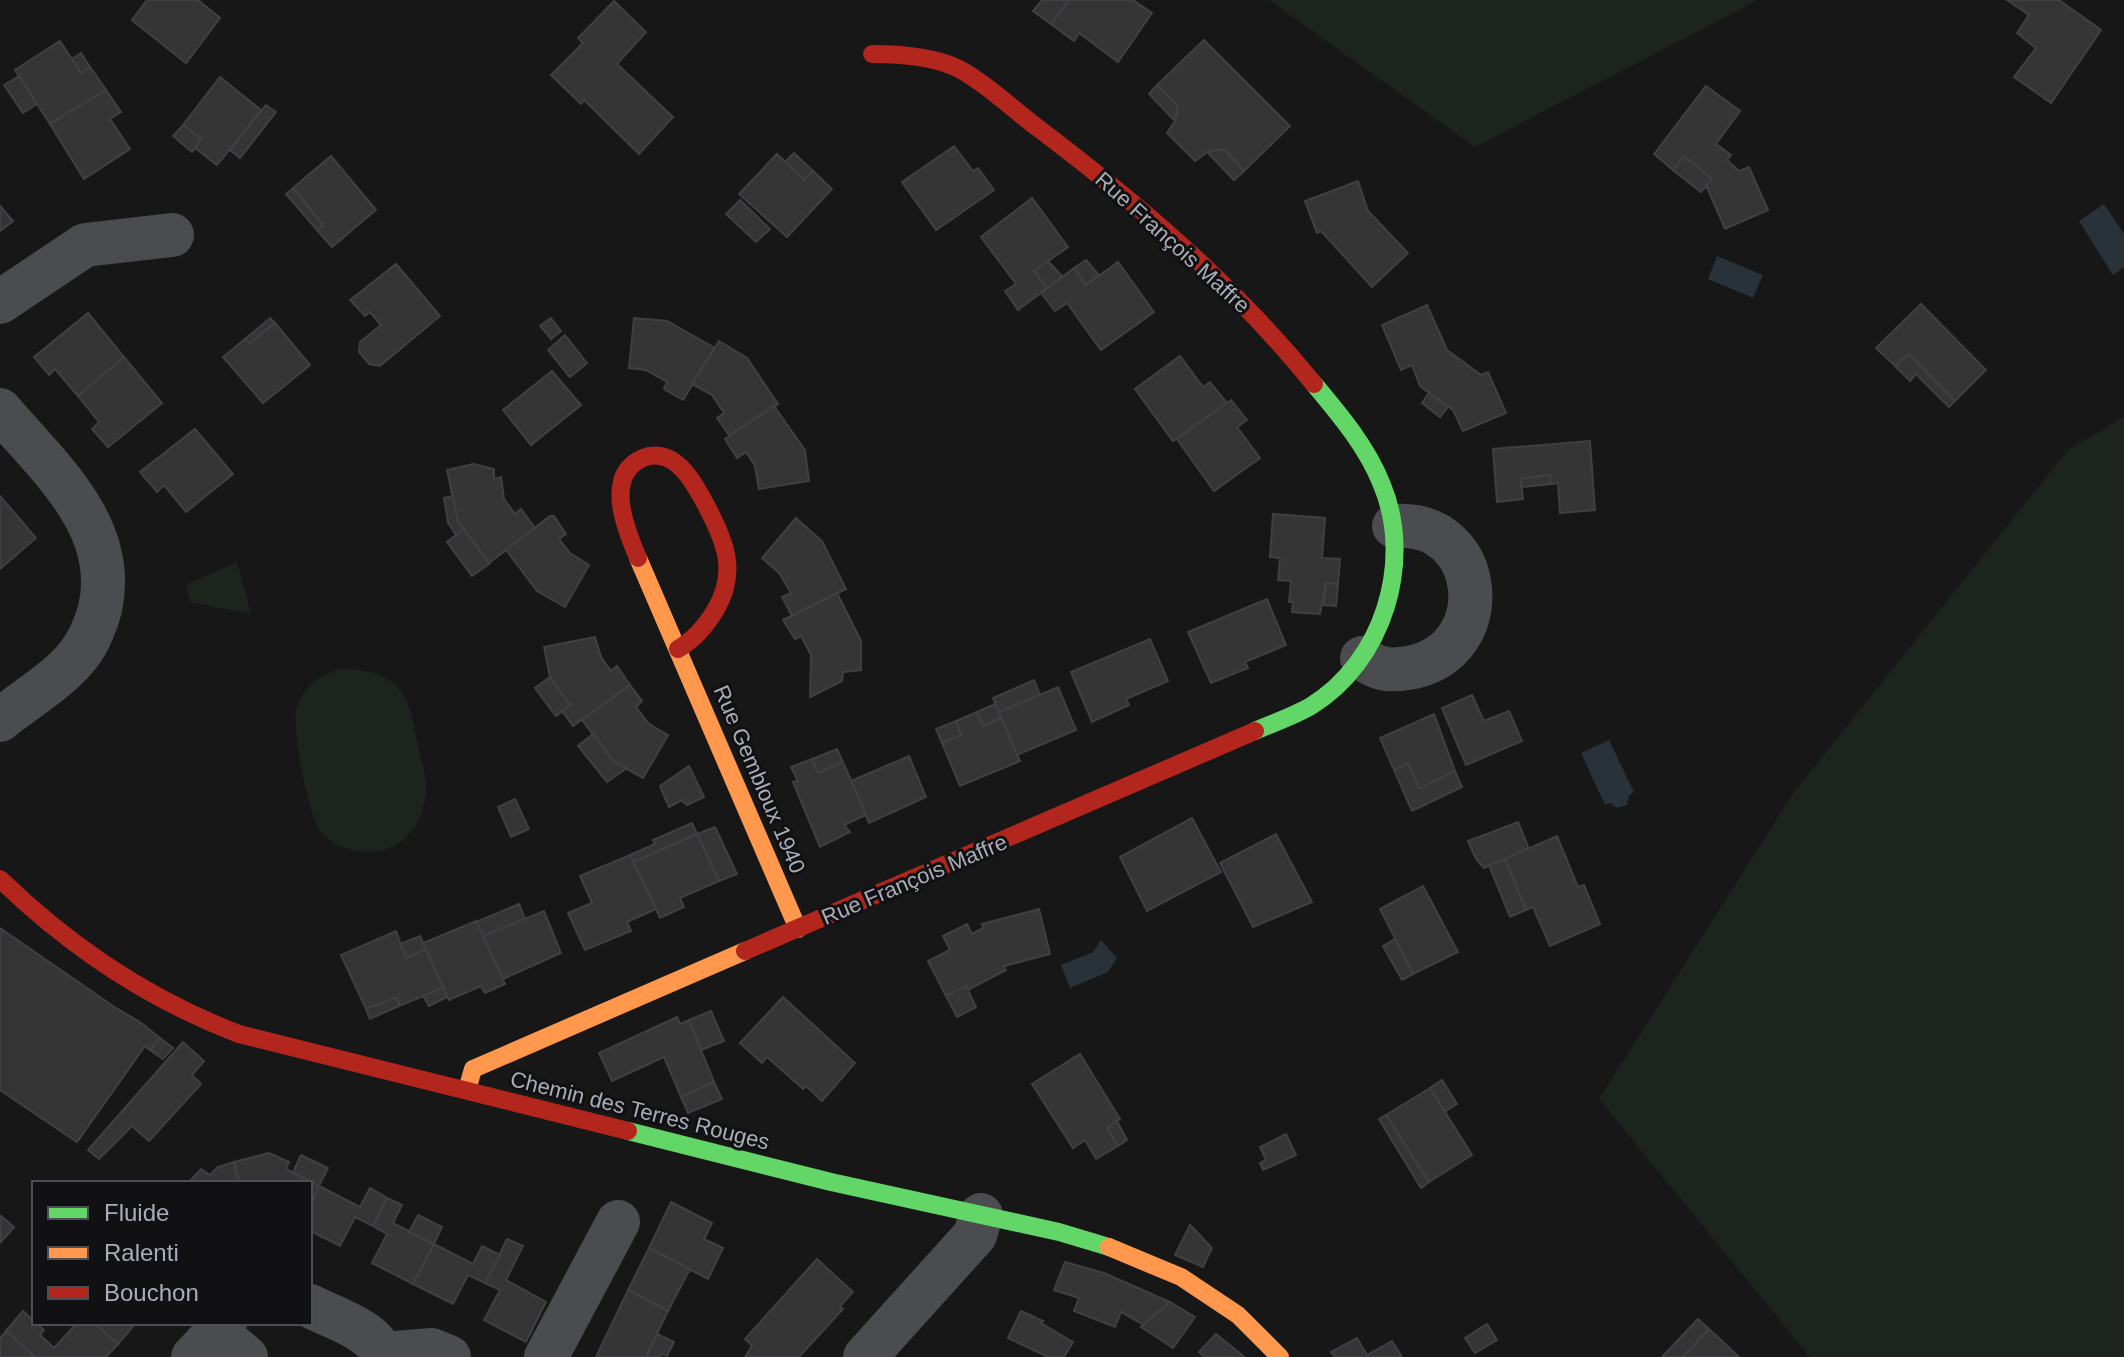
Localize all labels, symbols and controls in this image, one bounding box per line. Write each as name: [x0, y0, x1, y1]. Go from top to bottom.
street label: Rue François Maffre: [1090, 167, 1255, 318]
street label: Rue Gembloux 1940: [709, 681, 810, 877]
street label: Rue François Maffre: [818, 829, 1011, 930]
street label: Chemin des Terres Rouges: [508, 1066, 772, 1155]
legend: [32, 1181, 312, 1325]
text: Fluide: [104, 1199, 169, 1226]
text: Ralenti: [104, 1239, 179, 1266]
text: Bouchon: [104, 1279, 199, 1306]

